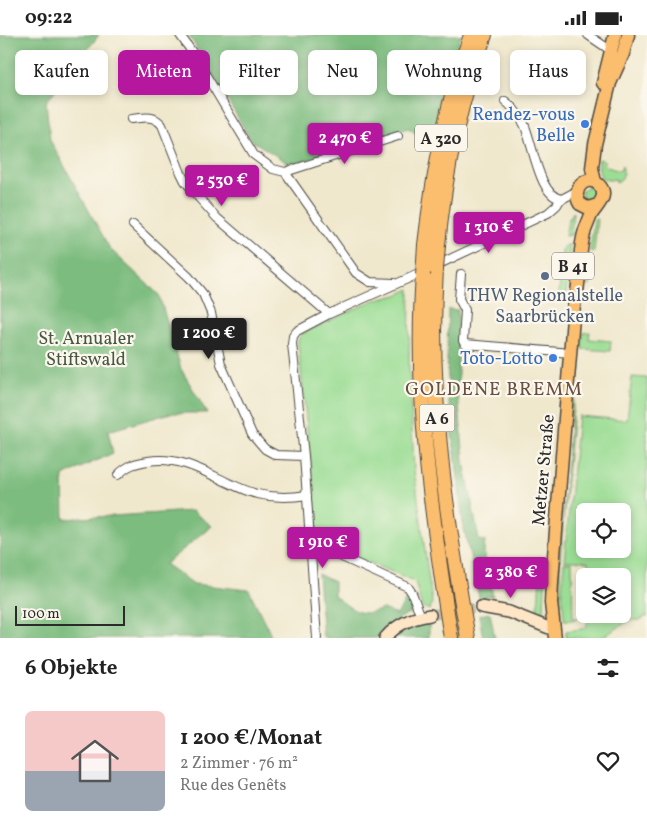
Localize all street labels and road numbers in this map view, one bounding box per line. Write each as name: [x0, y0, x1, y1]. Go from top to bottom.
road number: A 320: [415, 125, 467, 151]
road number: B 41: [552, 253, 594, 280]
road number: A 6: [420, 404, 454, 431]
street label: Metzer Straße: [527, 413, 562, 527]

